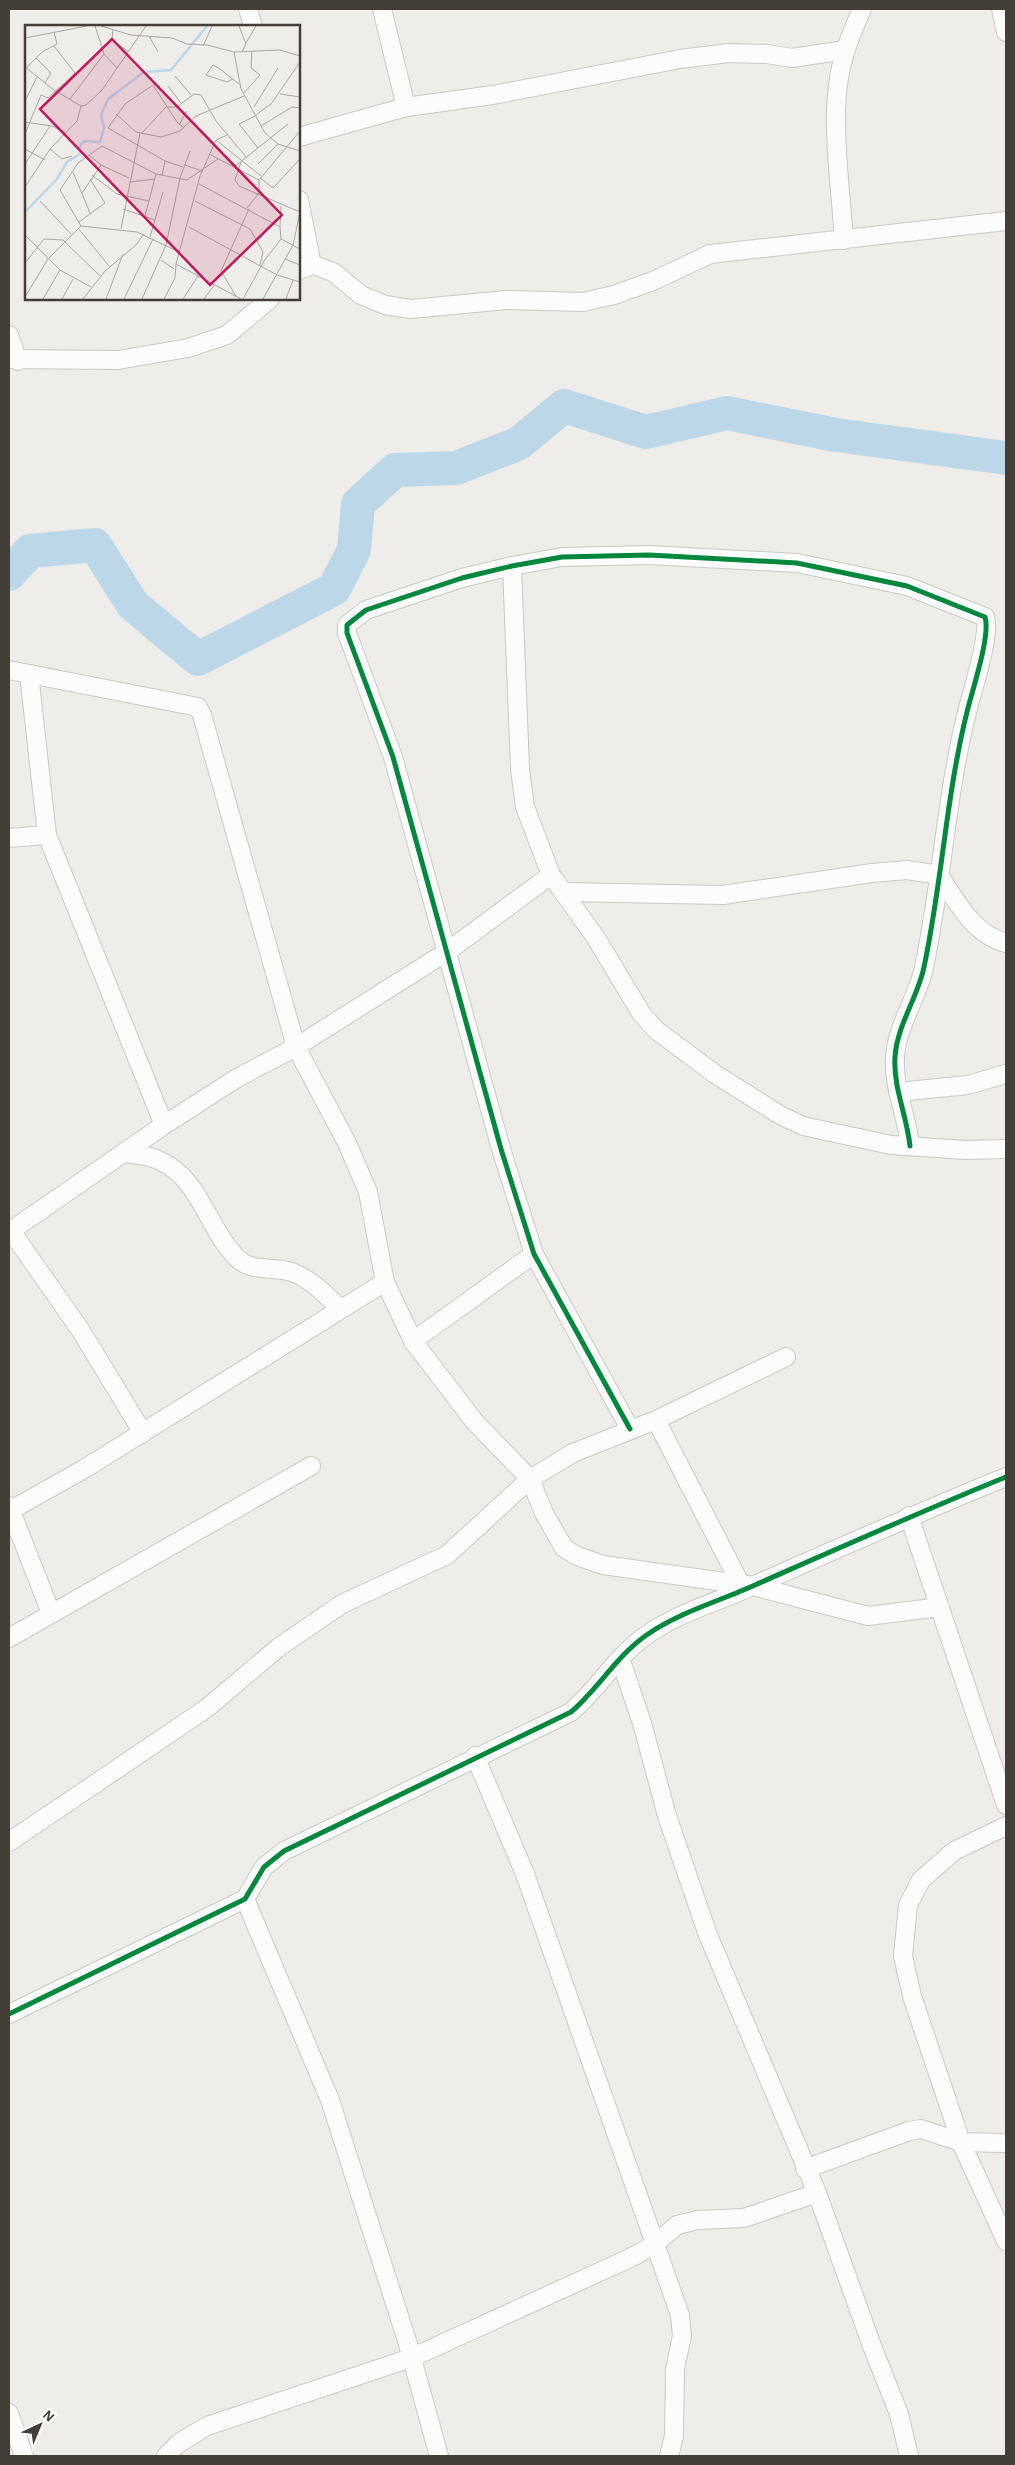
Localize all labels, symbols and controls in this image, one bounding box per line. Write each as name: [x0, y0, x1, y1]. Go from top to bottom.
inset map: [25, 25, 300, 300]
north arrow: [15, 2400, 65, 2450]
text: N: [40, 2408, 57, 2425]

